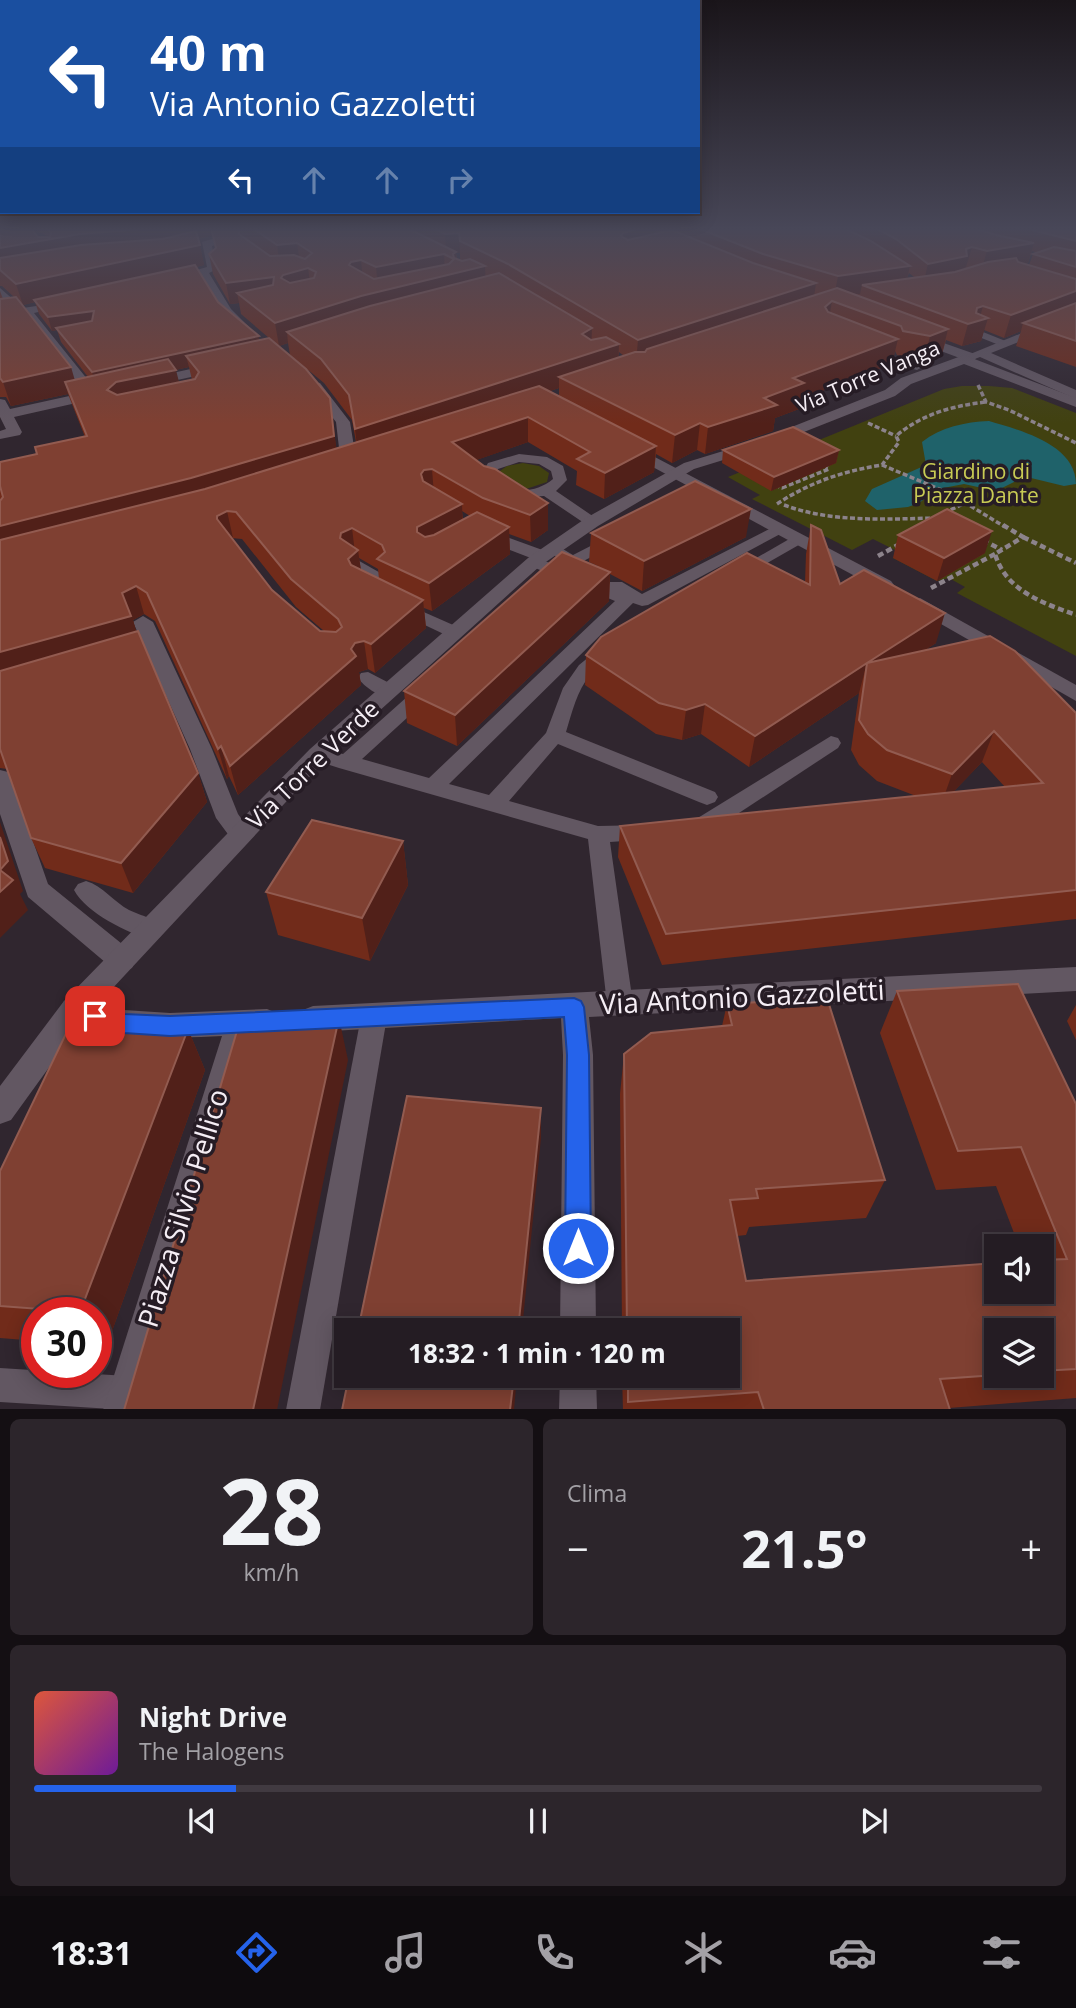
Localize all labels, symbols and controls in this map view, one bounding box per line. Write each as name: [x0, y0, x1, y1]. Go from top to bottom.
text: 40 m: [150, 19, 267, 85]
icon: left: [35, 28, 126, 119]
text: Via Antonio Gazzoletti: [150, 82, 476, 125]
icon: left: [222, 161, 260, 199]
icon: ahead: [295, 161, 333, 199]
icon: ahead: [368, 161, 406, 199]
icon: right: [441, 161, 479, 199]
street label: Via Torre Vanga: [791, 333, 944, 419]
park label: Giardino di Piazza Dante: [913, 457, 1039, 509]
street label: Via Torre Verde: [238, 692, 386, 836]
street label: Via Antonio Gazzoletti: [598, 970, 885, 1022]
pin: [65, 986, 125, 1046]
icon: arrive: [76, 997, 114, 1035]
street label: Piazza Silvio Pellico: [128, 1084, 236, 1331]
position arrow: [541, 1211, 615, 1285]
map controls: [984, 1234, 1054, 1388]
button: sound: [984, 1234, 1054, 1304]
speed limit sign: 30: [21, 1297, 112, 1388]
button: layers: [984, 1318, 1054, 1388]
text: 18:32 · 1 min · 120 m: [408, 1335, 666, 1371]
text: 28: [219, 1448, 324, 1572]
text: Clima: [567, 1477, 627, 1509]
text: 21.5°: [741, 1512, 868, 1583]
text: −: [567, 1522, 589, 1574]
text: +: [1020, 1522, 1042, 1574]
text: km/h: [244, 1556, 299, 1588]
text: Night Drive: [139, 1699, 287, 1735]
text: The Halogens: [139, 1735, 285, 1767]
icon: previous: [183, 1802, 221, 1840]
icon: pause: [519, 1802, 557, 1840]
icon: next: [855, 1802, 893, 1840]
icon: directions: [232, 1928, 281, 1977]
icon: music: [381, 1928, 430, 1977]
icon: phone: [530, 1928, 579, 1977]
icon: climate: [679, 1928, 728, 1977]
icon: car: [828, 1928, 877, 1977]
icon: filters: [977, 1928, 1026, 1977]
text: 18:31: [50, 1931, 132, 1974]

